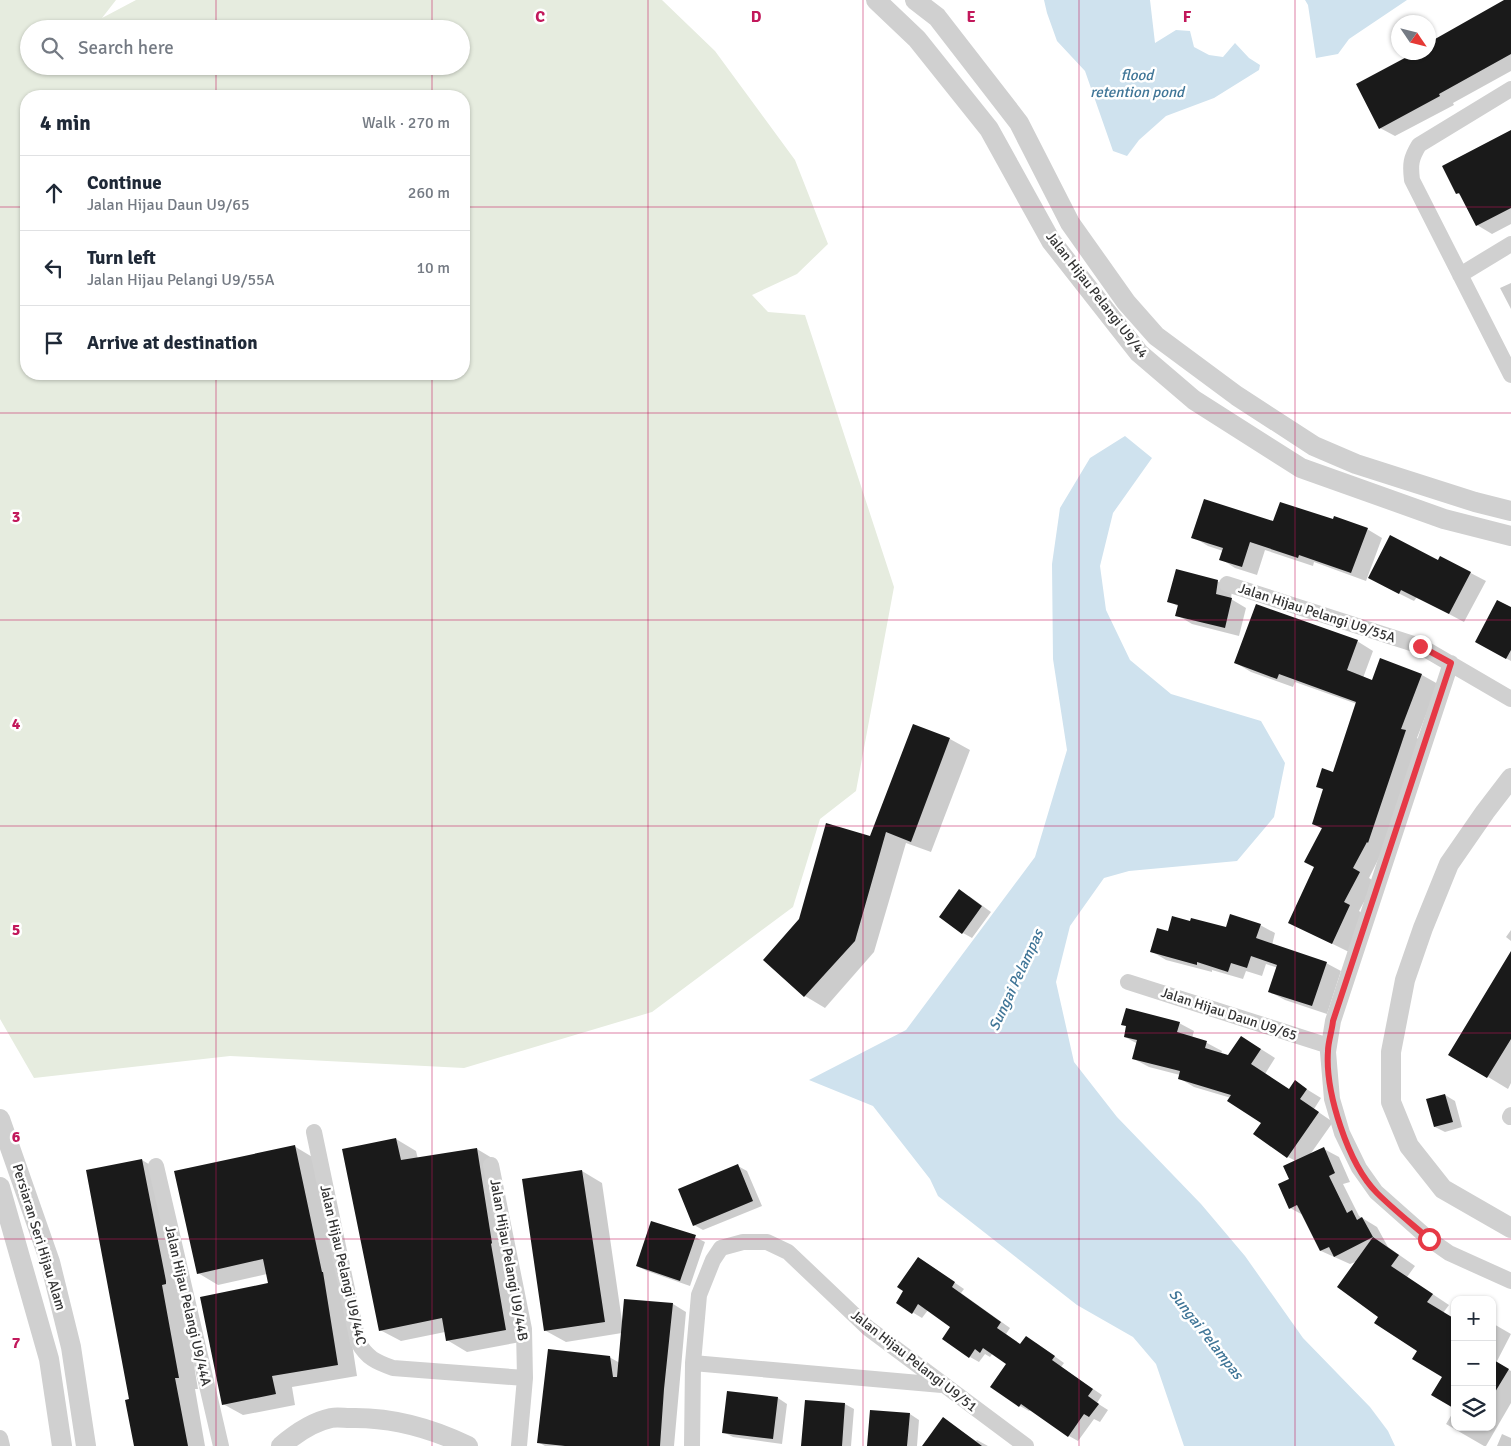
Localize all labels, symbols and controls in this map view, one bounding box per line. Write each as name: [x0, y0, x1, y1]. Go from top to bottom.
text: C: [535, 7, 545, 27]
text: D: [751, 7, 762, 27]
text: E: [966, 7, 976, 27]
text: F: [1183, 7, 1192, 27]
north arrow: [1391, 15, 1436, 60]
search box: [20, 20, 470, 75]
icon: search: [38, 34, 66, 62]
text: Search here: [78, 36, 174, 60]
water label: flood retention pond: [1090, 66, 1186, 101]
text: 4 min: [40, 110, 91, 136]
text: Walk · 270 m: [362, 113, 450, 133]
text: Continue: [87, 171, 162, 195]
icon: ahead: [40, 179, 68, 207]
text: 260 m: [408, 183, 450, 203]
text: Jalan Hijau Daun U9/65: [87, 195, 250, 215]
street label: Jalan Hijau Pelangi U9/44: [1042, 228, 1152, 362]
text: Turn left: [87, 246, 156, 270]
icon: left: [40, 254, 68, 282]
text: 10 m: [416, 258, 450, 278]
text: Jalan Hijau Pelangi U9/55A: [87, 270, 275, 290]
icon: arrive: [40, 329, 68, 357]
text: Arrive at destination: [87, 331, 258, 355]
text: 3: [12, 507, 20, 527]
street label: Jalan Hijau Pelangi U9/55A: [1236, 580, 1398, 647]
route end: [1409, 635, 1432, 658]
text: 4: [12, 714, 21, 734]
text: 5: [12, 920, 20, 940]
water label: Sungai Pelampas: [985, 925, 1048, 1033]
street label: Jalan Hijau Daun U9/65: [1159, 984, 1299, 1044]
text: 6: [12, 1127, 21, 1147]
street label: Persiaran Seri Hijau Alam: [9, 1162, 69, 1312]
street label: Jalan Hijau Pelangi U9/44B: [486, 1178, 532, 1342]
street label: Jalan Hijau Pelangi U9/44C: [316, 1183, 370, 1347]
street label: Jalan Hijau Pelangi U9/44A: [161, 1224, 215, 1388]
route start: [1418, 1228, 1441, 1251]
water label: Sungai Pelampas: [1165, 1285, 1248, 1384]
map controls: [1451, 1296, 1496, 1431]
button: +: [1451, 1296, 1496, 1341]
street label: Jalan Hijau Pelangi U9/51: [847, 1306, 981, 1416]
text: 7: [12, 1333, 21, 1353]
button: −: [1451, 1341, 1496, 1386]
button: layers: [1451, 1386, 1496, 1431]

